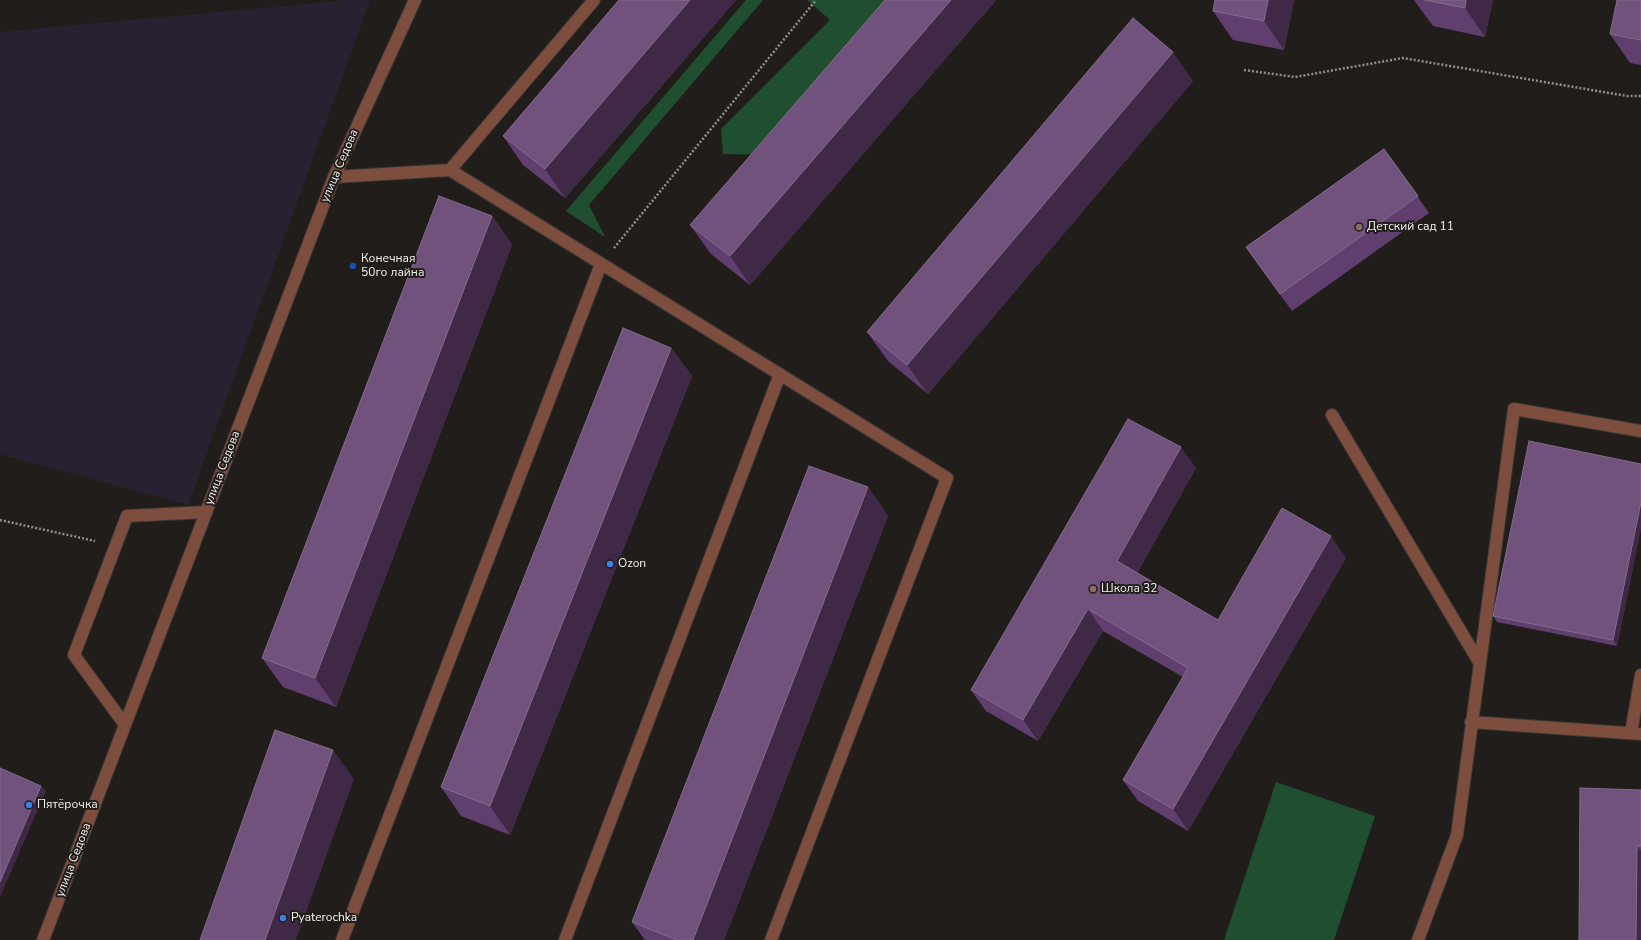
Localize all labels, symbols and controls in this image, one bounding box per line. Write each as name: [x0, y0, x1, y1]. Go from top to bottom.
street label: улица Седова: [318, 127, 362, 205]
place label: Детский сад 11: [1367, 220, 1454, 234]
marker: Детский сад 11: [1354, 222, 1364, 232]
place label: Конечная 50го лайна: [361, 252, 424, 280]
marker: Конечная 50го лайна: [348, 261, 358, 271]
street label: улица Седова: [202, 429, 244, 507]
place label: Ozon: [618, 557, 646, 571]
marker: Ozon: [605, 559, 615, 569]
place label: Школа 32: [1101, 582, 1157, 596]
marker: Школа 32: [1088, 584, 1098, 594]
place label: Пятёрочка: [37, 798, 98, 812]
marker: Пятёрочка: [24, 800, 34, 810]
street label: улица Седова: [53, 821, 95, 899]
place label: Pyaterochka: [291, 911, 357, 925]
marker: Pyaterochka: [278, 913, 288, 923]

